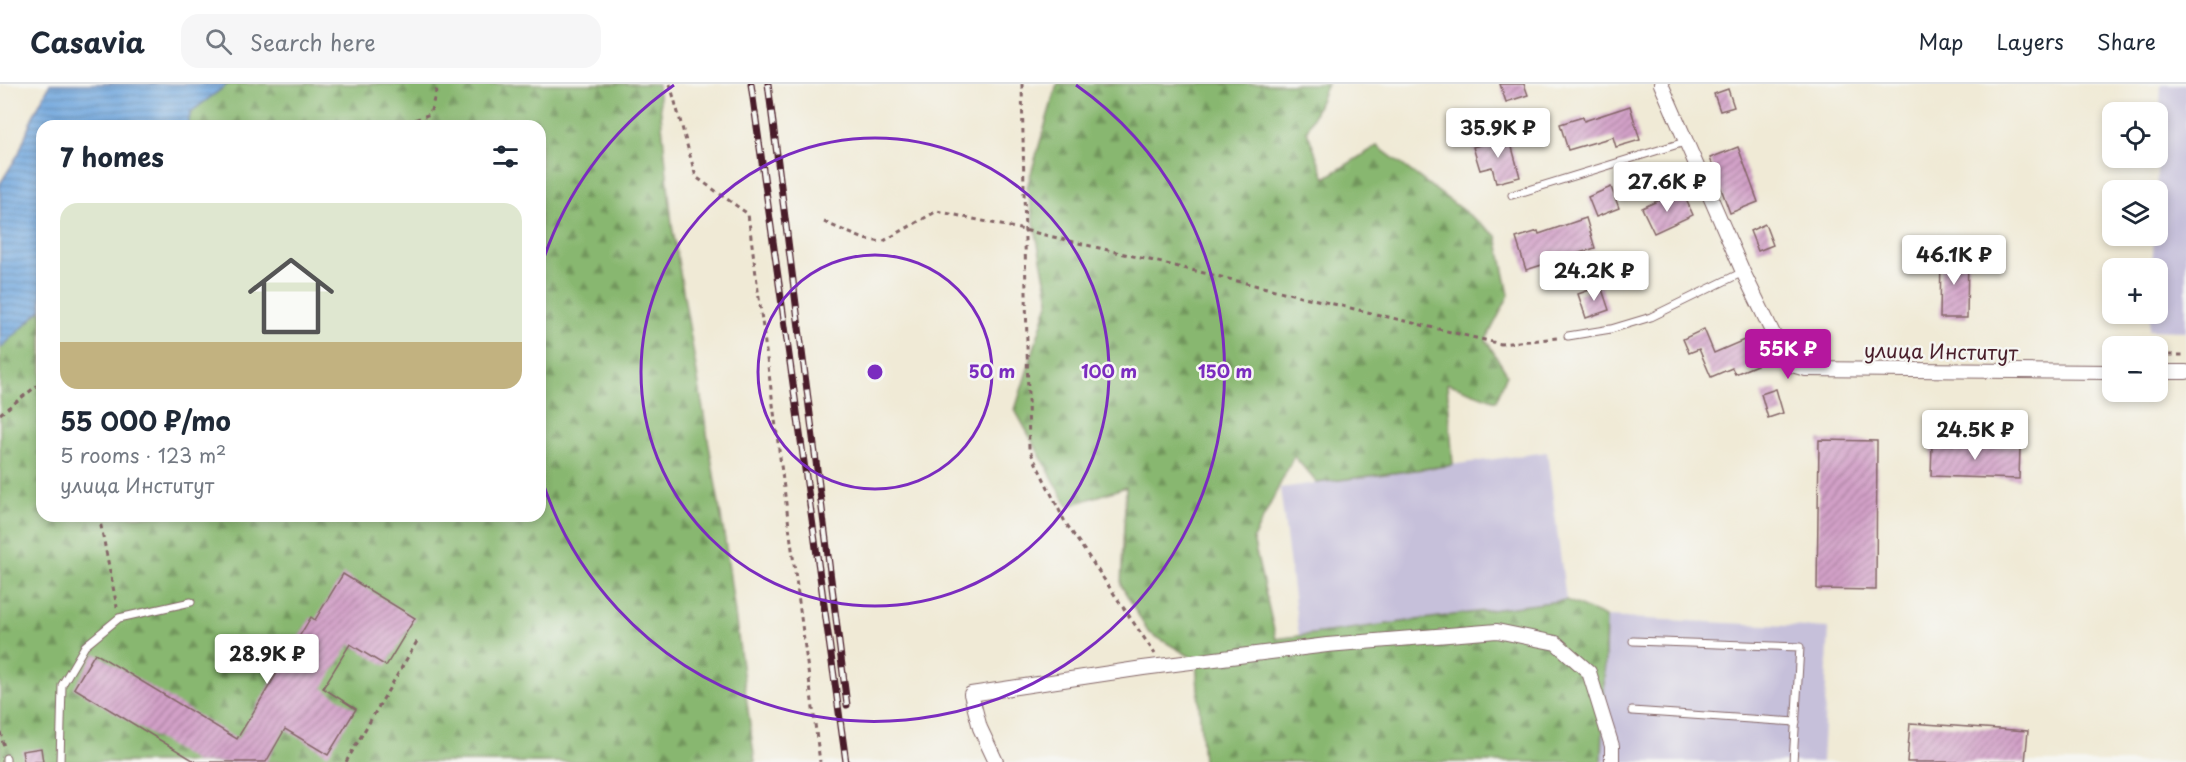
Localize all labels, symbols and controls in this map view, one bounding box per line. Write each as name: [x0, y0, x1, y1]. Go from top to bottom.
search box: [181, 14, 601, 68]
text: Casavia: [30, 20, 145, 63]
icon: search: [202, 25, 235, 58]
text: Search here: [250, 25, 376, 58]
text: Map: [1919, 25, 1963, 57]
text: Layers: [1996, 25, 2064, 57]
text: Share: [2097, 25, 2156, 57]
map controls: [2102, 102, 2168, 402]
button: locate: [2102, 102, 2168, 168]
pin: 35.9K ₽: [1443, 108, 1553, 159]
text: 35.9K ₽: [1460, 112, 1536, 142]
text: 7 homes: [60, 137, 164, 176]
icon: filters: [489, 140, 522, 173]
pin: 27.6K ₽: [1612, 162, 1722, 213]
text: 27.6K ₽: [1628, 166, 1706, 196]
button: layers: [2102, 180, 2168, 246]
pin: 46.1K ₽: [1899, 235, 2009, 286]
text: 46.1K ₽: [1916, 239, 1992, 269]
icon: home: [237, 242, 345, 350]
pin: 24.2K ₽: [1539, 251, 1649, 302]
text: 24.2K ₽: [1554, 255, 1634, 285]
button: +: [2102, 258, 2168, 324]
pin: 55K ₽: [1746, 329, 1830, 380]
text: 55K ₽: [1759, 333, 1817, 363]
street label: улица Институт: [1864, 335, 2019, 367]
button: −: [2102, 336, 2168, 402]
text: 50 m: [969, 357, 1015, 384]
text: 100 m: [1081, 357, 1137, 384]
text: 150 m: [1198, 357, 1252, 384]
centre of rings: [865, 362, 885, 382]
text: 55 000 ₽/mo: [60, 401, 231, 440]
pin: 24.5K ₽: [1920, 410, 2030, 461]
text: 24.5K ₽: [1936, 414, 2014, 444]
text: 5 rooms · 123 m²: [60, 440, 226, 470]
text: улица Институт: [60, 470, 214, 500]
pin: 28.9K ₽: [212, 634, 322, 685]
text: 28.9K ₽: [229, 638, 305, 668]

